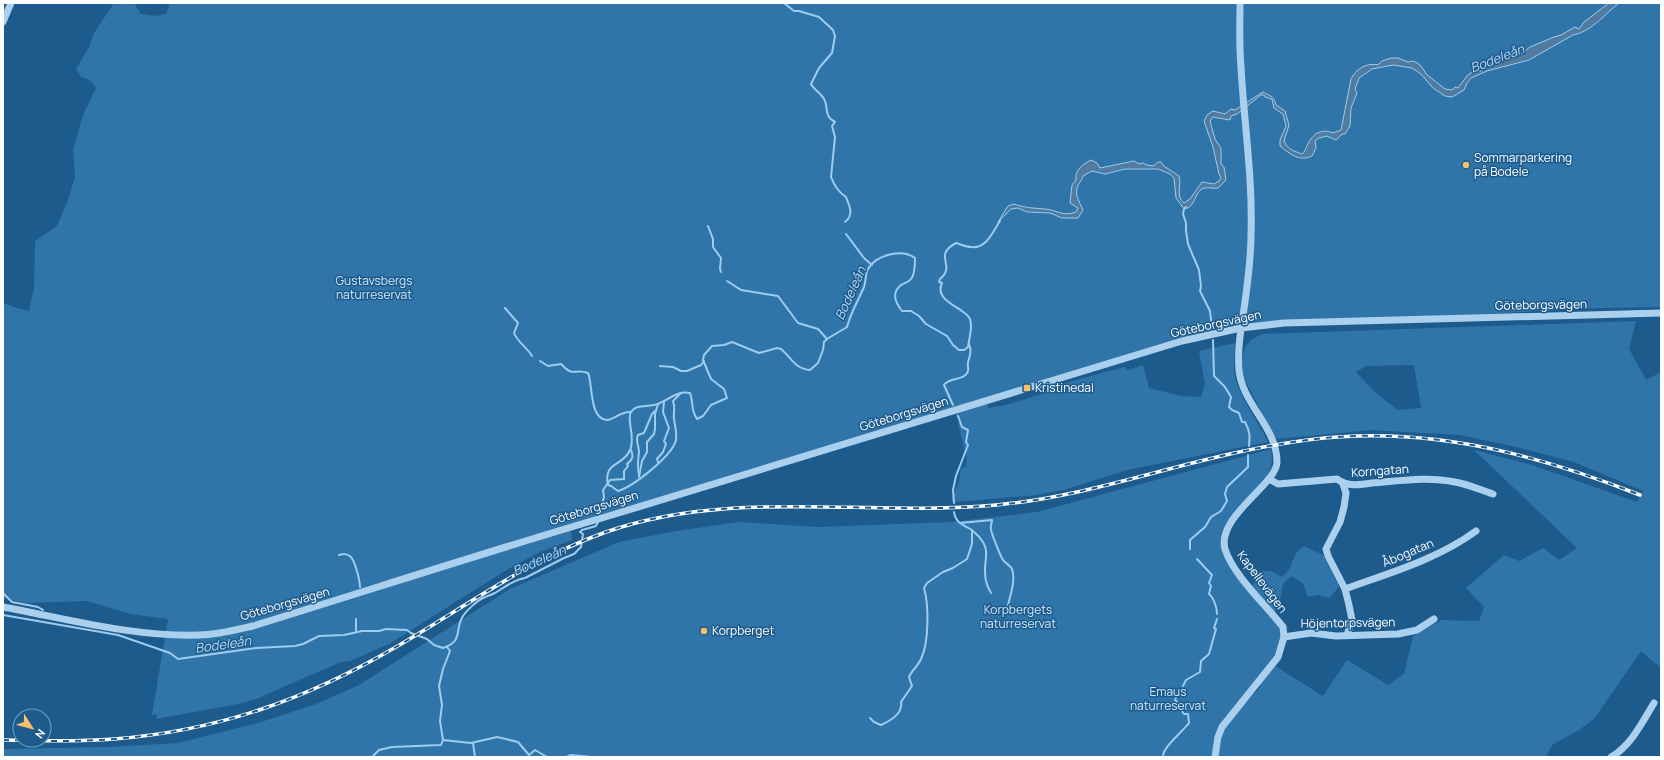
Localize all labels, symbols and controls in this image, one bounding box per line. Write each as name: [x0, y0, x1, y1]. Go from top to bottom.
water label: Bodeleån: [1467, 39, 1528, 77]
place label: Sommarparkering på Bodele: [1474, 149, 1572, 180]
marker: Sommarparkering på Bodele: [1461, 160, 1471, 170]
water label: Bodeleån: [830, 262, 870, 322]
park label: Gustavsbergs naturreservat: [336, 272, 412, 303]
street label: Göteborgsvägen: [1495, 295, 1587, 314]
street label: Göteborgsvägen: [1169, 306, 1263, 341]
place label: Kristinedal: [1035, 379, 1094, 396]
marker: Kristinedal: [1022, 383, 1032, 393]
street label: Göteborgsvägen: [857, 392, 950, 435]
street label: Korngatan: [1351, 460, 1409, 481]
street label: Göteborgsvägen: [547, 486, 640, 529]
street label: Åbogatan: [1380, 534, 1436, 571]
water label: Bodeleån: [510, 540, 570, 580]
street label: Kapellevägen: [1233, 547, 1291, 616]
street label: Göteborgsvägen: [238, 583, 331, 624]
park label: Korpbergets naturreservat: [980, 601, 1056, 632]
street label: Höjentorpsvägen: [1300, 613, 1396, 632]
place label: Korpberget: [712, 622, 774, 639]
marker: Korpberget: [699, 626, 709, 636]
water label: Bodeleån: [194, 631, 253, 657]
park label: Emaus naturreservat: [1130, 683, 1206, 714]
north arrow: [12, 708, 52, 748]
text: N: [32, 727, 49, 742]

